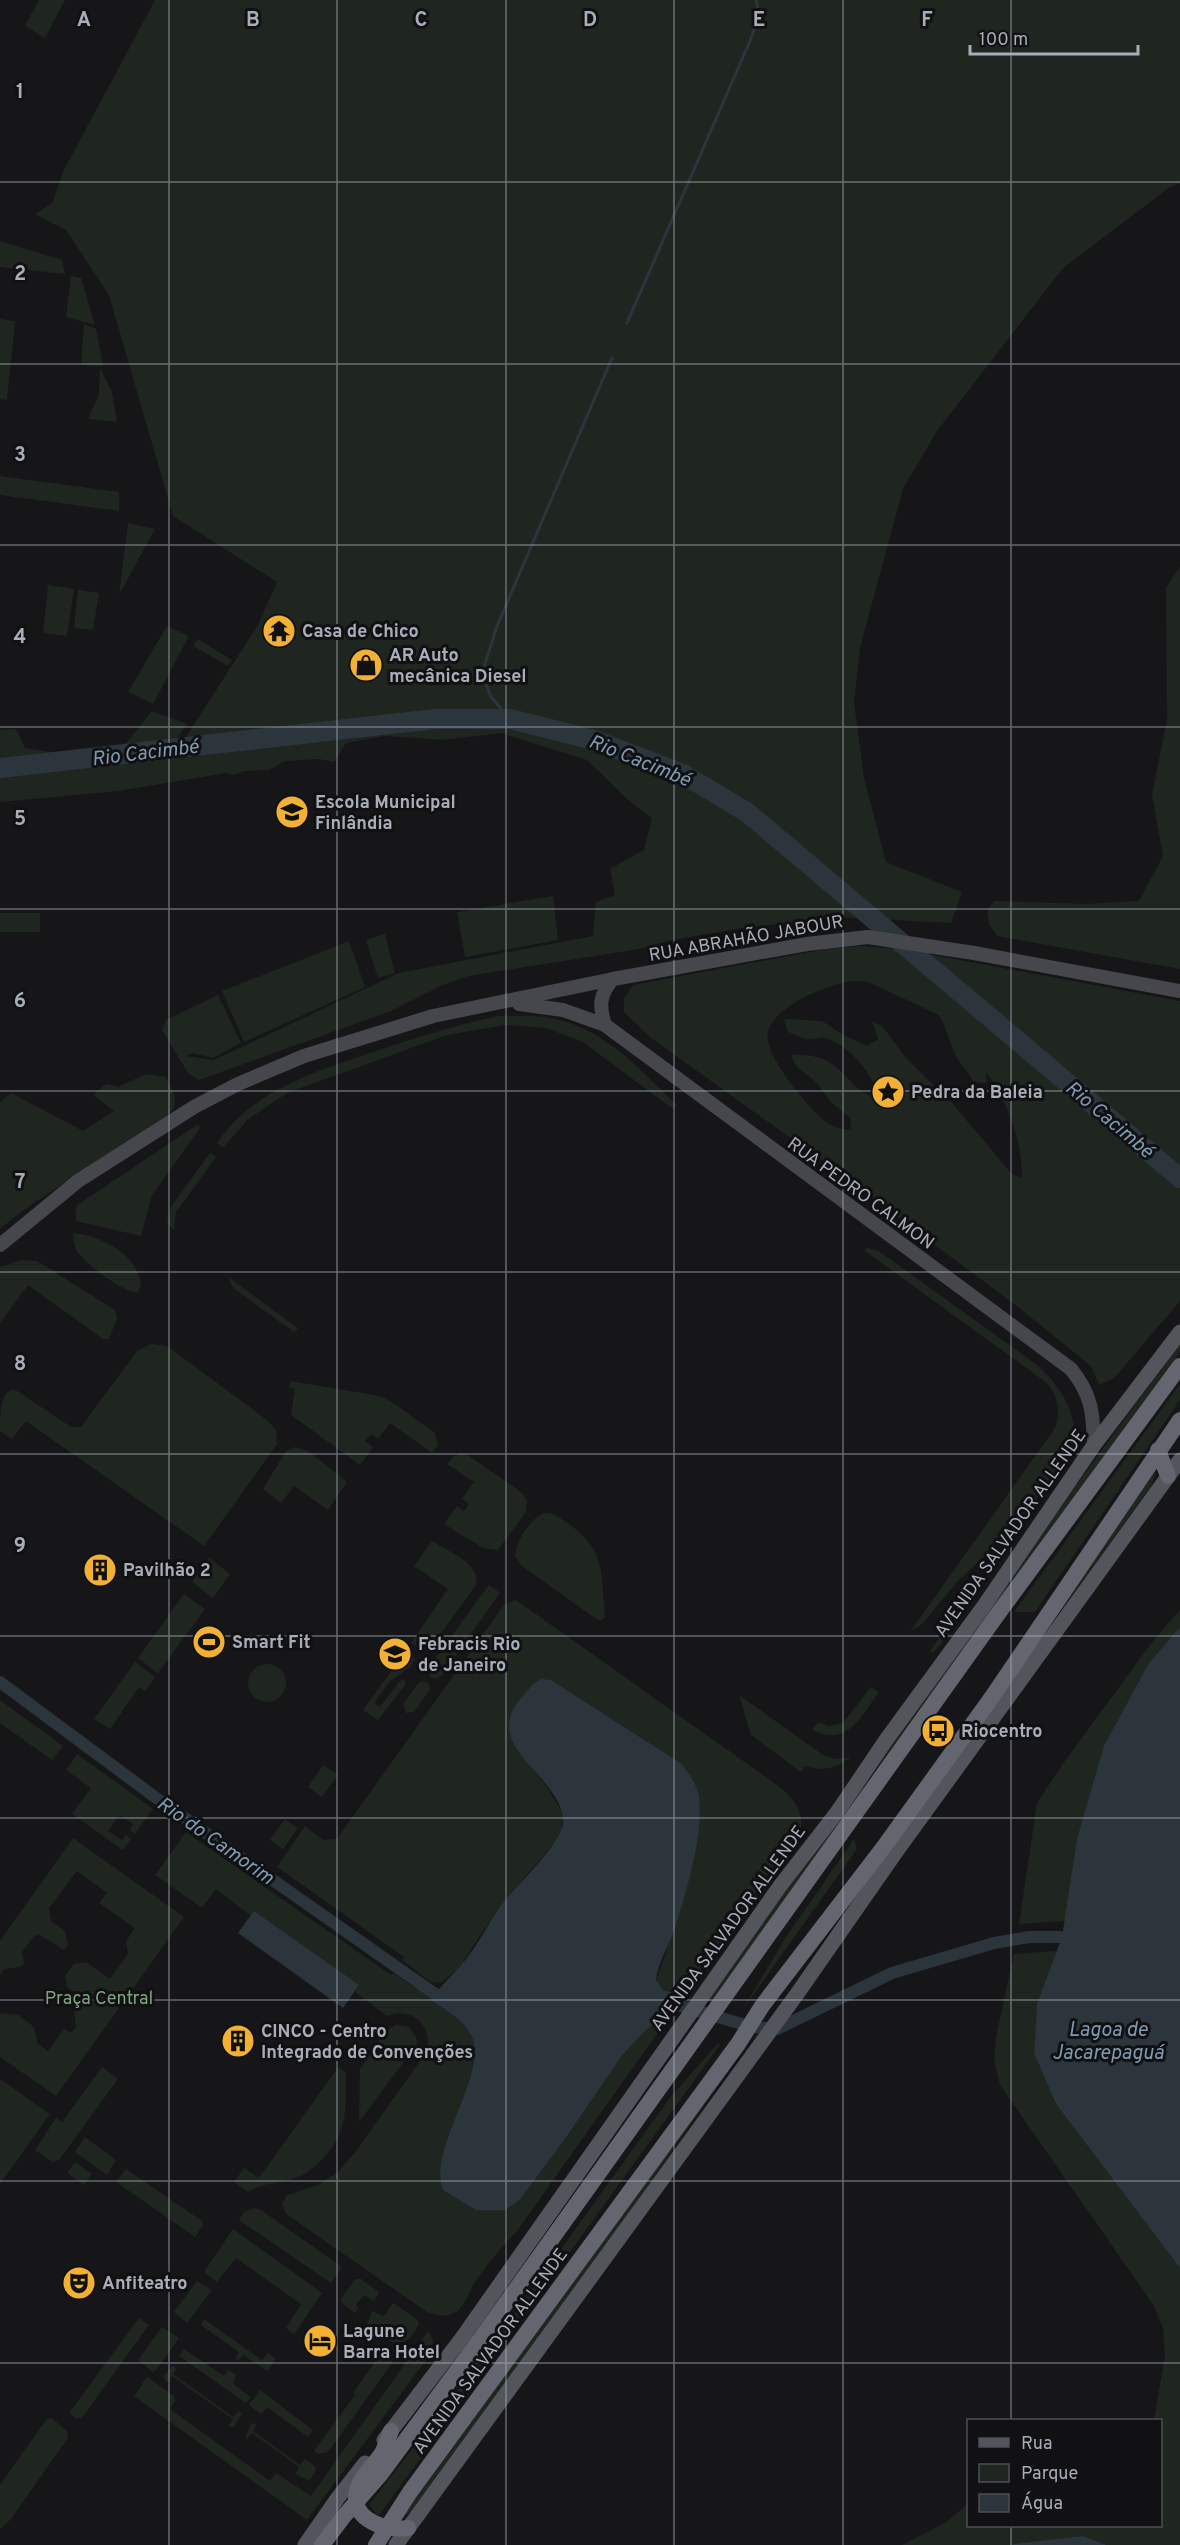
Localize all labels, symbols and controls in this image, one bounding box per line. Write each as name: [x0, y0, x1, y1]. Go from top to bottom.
text: A: [77, 8, 91, 34]
text: B: [246, 8, 260, 34]
text: C: [415, 8, 427, 34]
text: D: [583, 8, 597, 34]
text: E: [753, 8, 765, 34]
text: F: [921, 8, 933, 34]
scale bar: [970, 18, 1138, 56]
text: 100 m: [979, 29, 1028, 52]
text: 1: [16, 80, 24, 106]
text: 2: [14, 262, 26, 288]
text: 3: [14, 443, 26, 469]
temple icon: Casa de Chico: [261, 613, 297, 649]
place label: Casa de Chico: [302, 621, 419, 644]
text: 4: [14, 625, 26, 651]
place label: AR Auto mecânica Diesel: [389, 645, 527, 689]
shop icon: AR Auto mecânica Diesel: [348, 647, 384, 683]
water label: Rio Cacimbé: [584, 730, 696, 795]
water label: Rio Cacimbé: [90, 734, 202, 773]
place label: Escola Municipal Finlândia: [315, 792, 456, 836]
school or university icon: Escola Municipal Finlândia: [274, 794, 310, 830]
text: 5: [14, 807, 26, 833]
street label: RUA ABRAHÃO JABOUR: [647, 909, 845, 968]
text: 6: [14, 989, 26, 1015]
place icon: Pedra da Baleia: [870, 1074, 906, 1110]
water label: Rio Cacimbé: [1059, 1076, 1160, 1166]
place label: Pedra da Baleia: [911, 1082, 1043, 1105]
street label: RUA PEDRO CALMON: [782, 1133, 938, 1255]
text: 7: [15, 1170, 25, 1196]
text: 8: [14, 1352, 26, 1378]
street label: AVENIDA SALVADOR ALLENDE: [930, 1425, 1092, 1643]
text: 9: [14, 1534, 26, 1560]
building icon: Pavilhão 2: [82, 1552, 118, 1588]
place label: Pavilhão 2: [123, 1560, 211, 1583]
sports icon: Smart Fit: [191, 1624, 227, 1660]
place label: Smart Fit: [232, 1632, 311, 1655]
place label: Febracis Rio de Janeiro: [418, 1634, 521, 1678]
school or university icon: Febracis Rio de Janeiro: [377, 1636, 413, 1672]
bus stop icon: Riocentro: [920, 1713, 956, 1749]
place label: Riocentro: [961, 1721, 1043, 1744]
water label: Rio do Camorim: [151, 1792, 279, 1892]
street label: AVENIDA SALVADOR ALLENDE: [647, 1821, 812, 2036]
park label: Praça Central: [45, 1988, 153, 2011]
water label: Lagoa de Jacarepaguá: [1052, 2018, 1165, 2067]
place label: CINCO - Centro Integrado de Convenções: [261, 2021, 473, 2065]
building icon: CINCO - Centro Integrado de Convenções: [220, 2023, 256, 2059]
street label: AVENIDA SALVADOR ALLENDE: [409, 2244, 574, 2459]
theatre icon: Anfiteatro: [61, 2265, 97, 2301]
place label: Anfiteatro: [102, 2273, 187, 2296]
place label: Lagune Barra Hotel: [343, 2321, 440, 2365]
hotel icon: Lagune Barra Hotel: [302, 2323, 338, 2359]
legend: [967, 2419, 1162, 2527]
text: Rua: [1021, 2433, 1052, 2456]
text: Parque: [1021, 2463, 1078, 2486]
text: Água: [1021, 2491, 1063, 2516]

